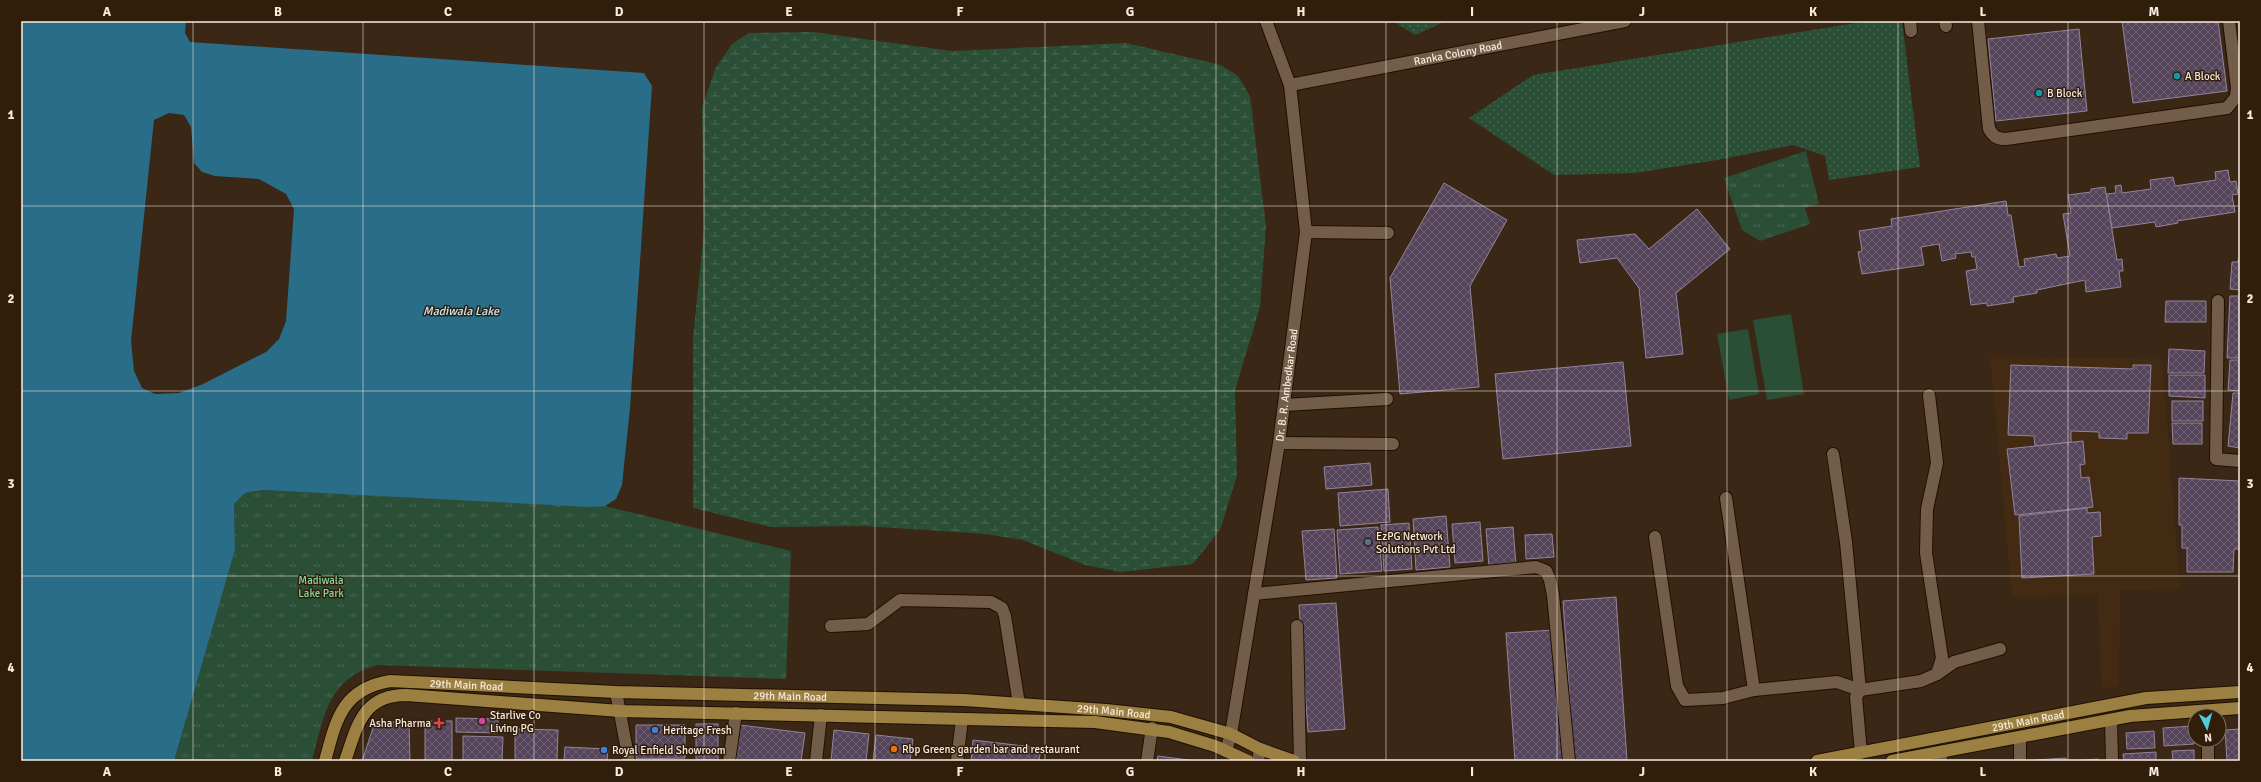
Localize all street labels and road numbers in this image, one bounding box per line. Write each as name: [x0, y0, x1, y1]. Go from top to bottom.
street label: Ranka Colony Road: [1413, 39, 1504, 68]
street label: Dr. B. R. Ambedkar Road: [1273, 328, 1301, 442]
street label: 29th Main Road: [429, 677, 504, 694]
street label: 29th Main Road: [753, 689, 827, 704]
street label: 29th Main Road: [1077, 702, 1151, 722]
street label: 29th Main Road: [1991, 708, 2066, 734]

